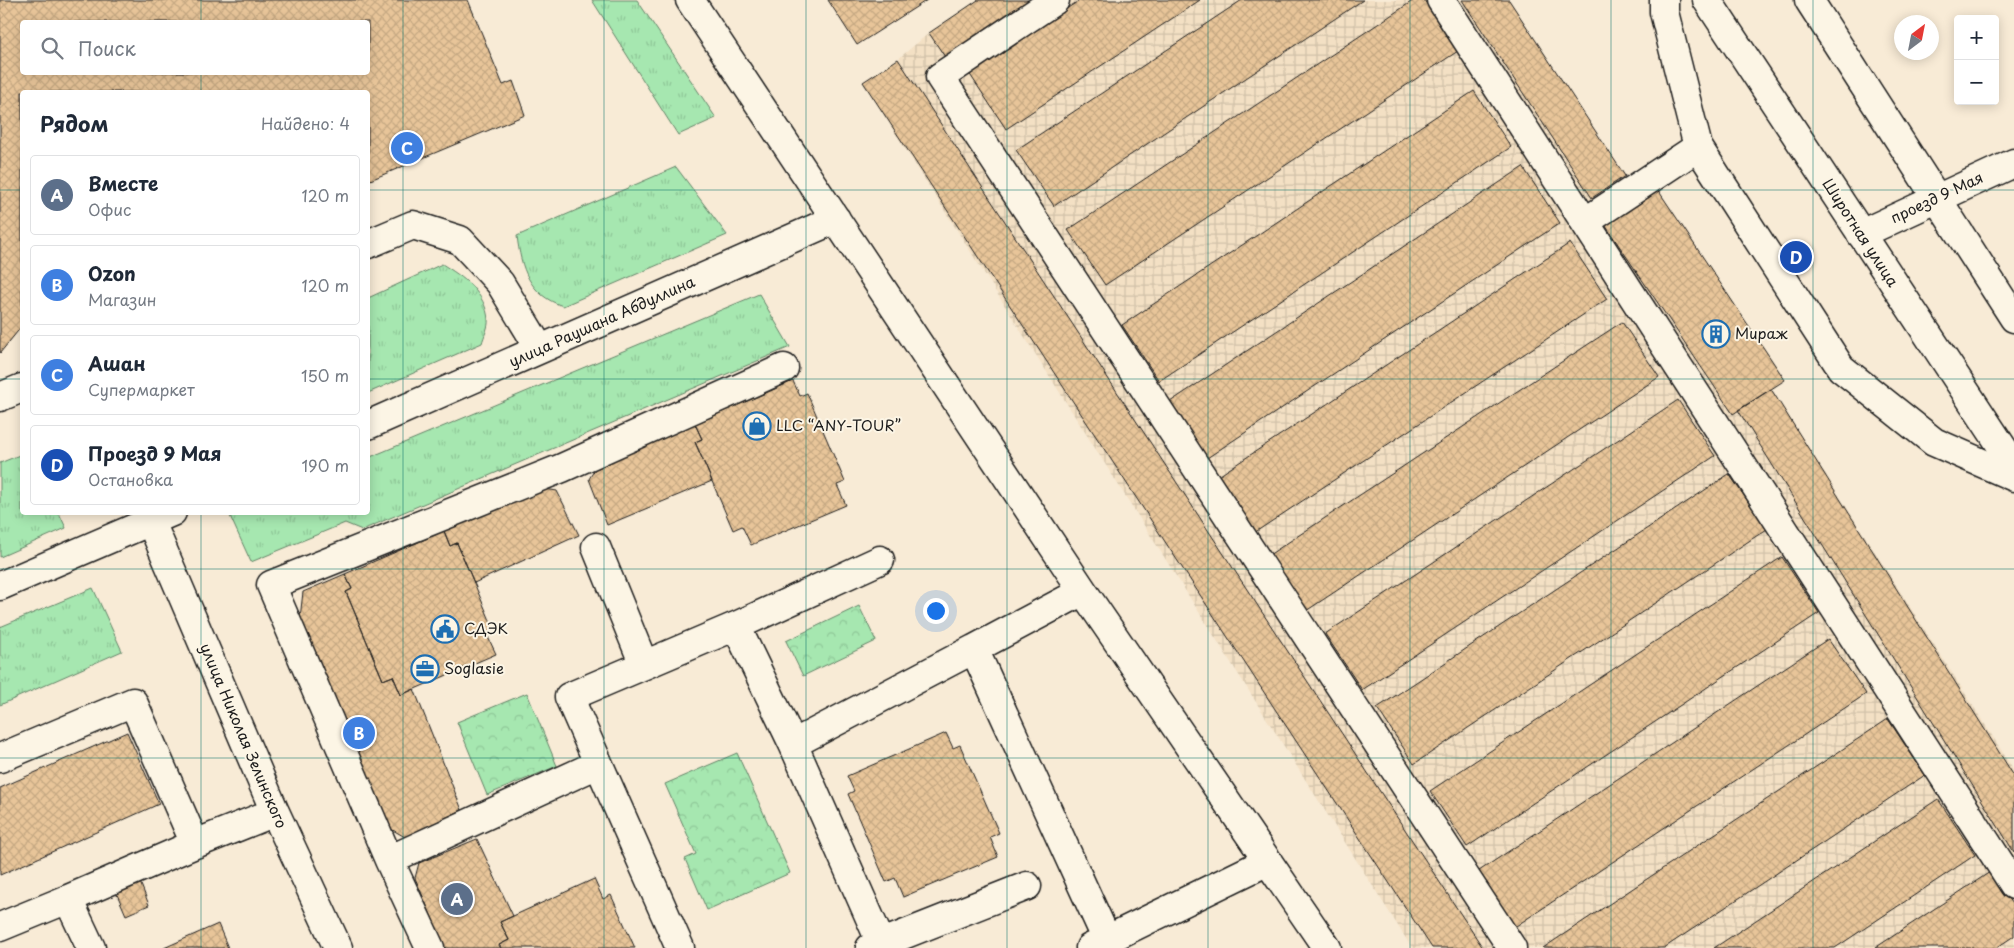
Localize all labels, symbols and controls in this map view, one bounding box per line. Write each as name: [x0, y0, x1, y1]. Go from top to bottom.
north arrow: [1894, 15, 1939, 60]
map controls: [1954, 15, 1999, 105]
button: +: [1954, 15, 1999, 60]
search box: [20, 20, 370, 75]
icon: search: [38, 34, 66, 62]
text: Поиск: [78, 34, 136, 62]
button: −: [1954, 60, 1999, 105]
text: Рядом: [40, 107, 108, 139]
text: Найдено: 4: [261, 111, 350, 135]
pin: C: [391, 129, 423, 167]
street label: проезд 9 Мая: [1886, 165, 1987, 228]
text: Вместе: [88, 169, 158, 197]
street label: Широтная улица: [1818, 173, 1905, 291]
text: A: [51, 183, 63, 207]
text: 120 m: [302, 183, 349, 207]
text: Офис: [88, 197, 131, 221]
pin: D: [1780, 238, 1812, 276]
text: Ozon: [88, 259, 136, 287]
street label: улица Раушана Абдуллина: [505, 269, 699, 372]
text: B: [52, 273, 62, 297]
text: 120 m: [302, 273, 349, 297]
text: Магазин: [88, 287, 157, 311]
building icon: Мираж: [1701, 319, 1731, 349]
place label: Мираж: [1735, 321, 1788, 344]
text: Ашан: [88, 349, 146, 377]
text: C: [51, 363, 63, 387]
text: 150 m: [301, 363, 349, 387]
text: Супермаркет: [88, 377, 195, 401]
shop icon: LLC “ANY-TOUR”: [742, 411, 772, 441]
place label: LLC “ANY-TOUR”: [776, 413, 901, 436]
text: Проезд 9 Мая: [88, 439, 222, 467]
text: D: [51, 453, 63, 477]
text: 190 m: [301, 453, 349, 477]
text: Остановка: [88, 467, 173, 491]
your location: [923, 598, 949, 624]
public building icon: СДЭК: [430, 614, 460, 644]
place label: СДЭК: [464, 616, 508, 639]
street label: улица Николая Зелинского: [195, 639, 294, 832]
office icon: Soglasie: [410, 654, 440, 684]
place label: Soglasie: [444, 656, 504, 679]
pin: B: [343, 714, 375, 752]
pin: A: [441, 880, 473, 918]

